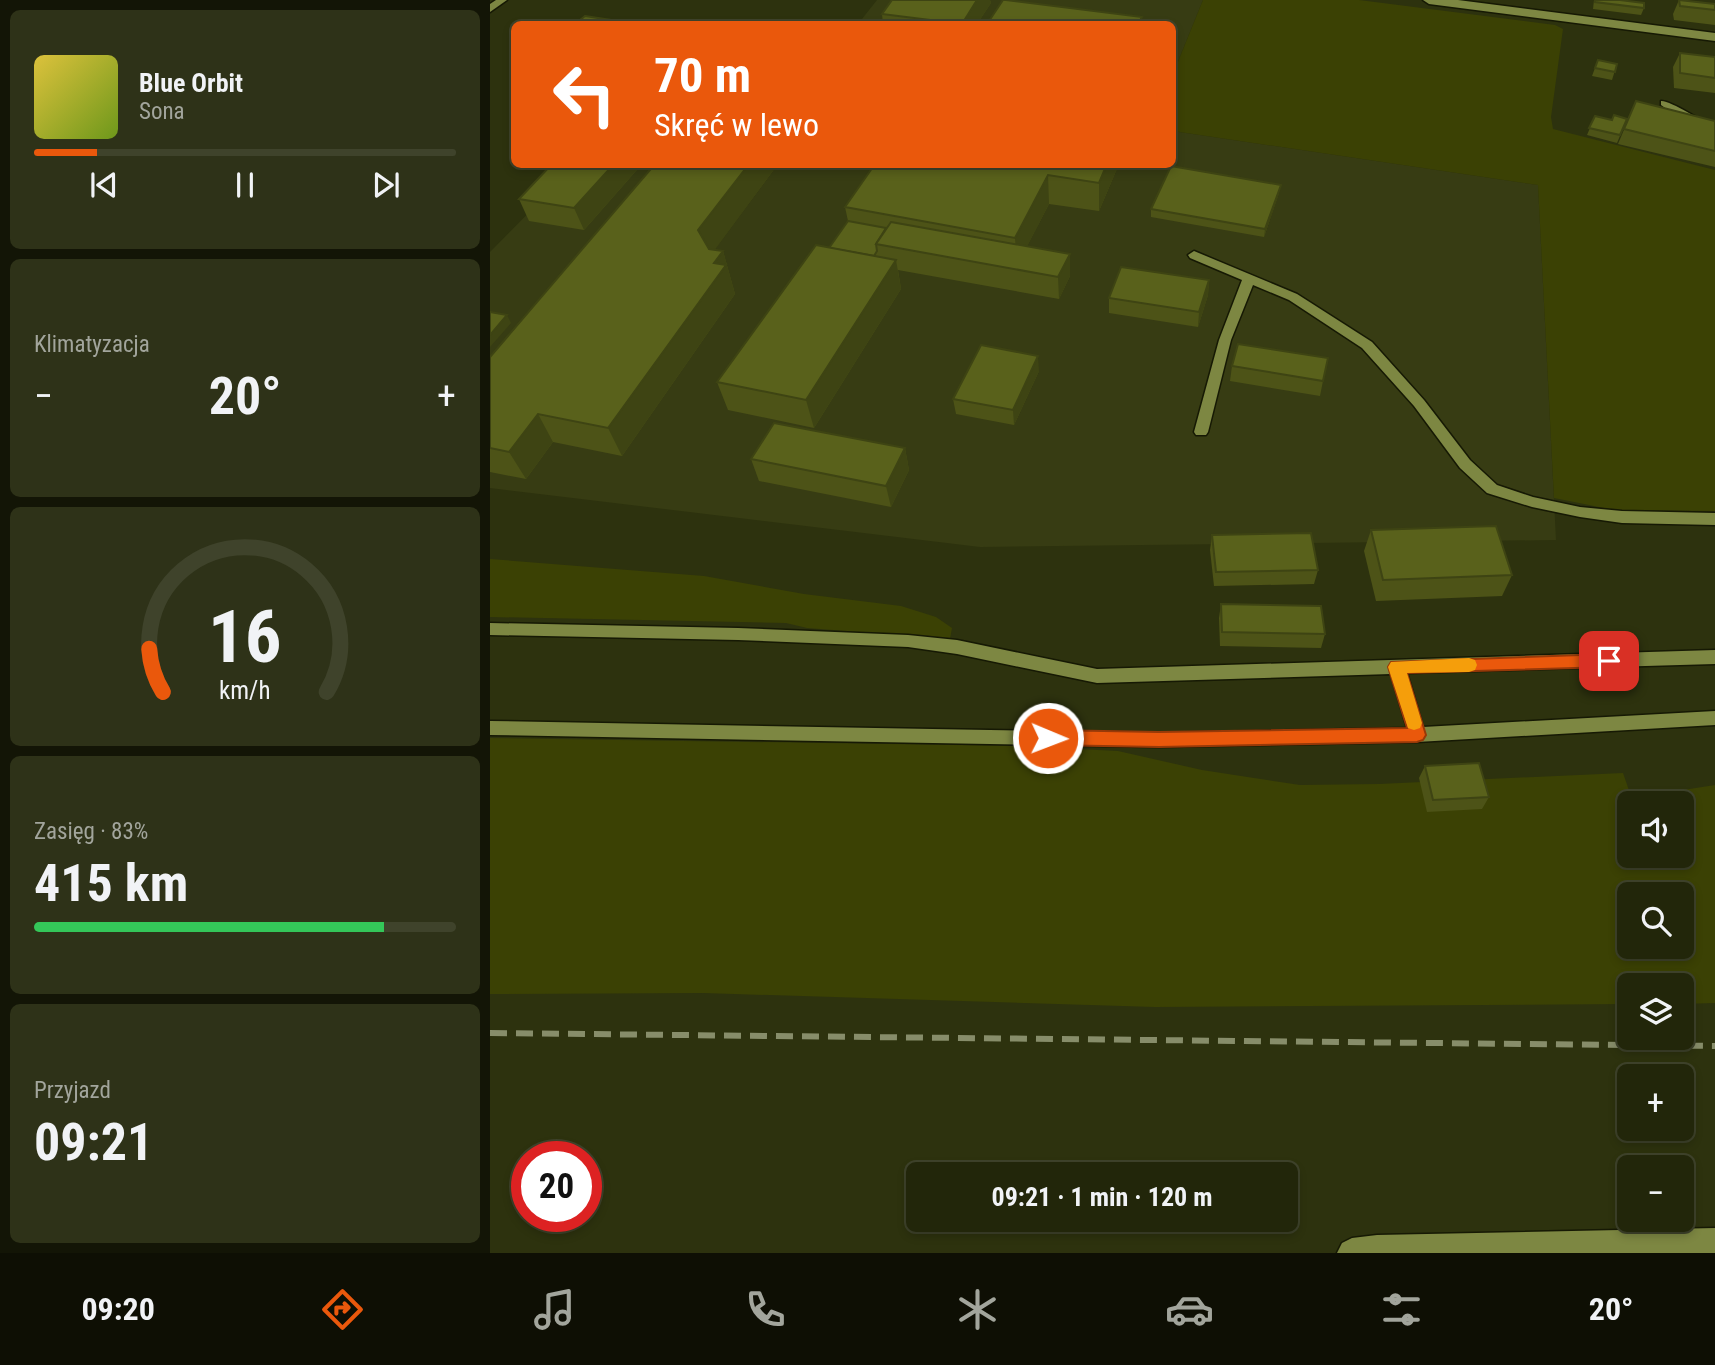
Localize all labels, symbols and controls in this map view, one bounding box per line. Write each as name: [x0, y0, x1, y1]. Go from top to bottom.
text: 70 m: [654, 47, 751, 104]
icon: left: [539, 49, 630, 140]
text: Blue Orbit: [139, 68, 243, 98]
text: Sona: [139, 98, 185, 125]
text: Skręć w lewo: [654, 106, 819, 144]
icon: previous: [85, 166, 123, 204]
icon: pause: [226, 166, 264, 204]
icon: next: [367, 166, 405, 204]
text: Klimatyzacja: [34, 331, 150, 358]
text: 20°: [209, 366, 281, 427]
text: −: [34, 374, 53, 418]
text: +: [437, 374, 456, 418]
text: 16: [208, 595, 282, 681]
pin: [1579, 631, 1639, 691]
icon: arrive: [1590, 642, 1628, 680]
text: km/h: [219, 676, 271, 705]
position arrow: [1011, 701, 1085, 775]
map controls: [1617, 791, 1694, 1232]
button: sound: [1617, 791, 1694, 868]
text: Zasięg · 83%: [34, 818, 148, 845]
text: 415 km: [34, 853, 188, 914]
button: search: [1617, 882, 1694, 959]
button: layers: [1617, 973, 1694, 1050]
button: +: [1617, 1064, 1694, 1141]
text: Przyjazd: [34, 1077, 111, 1104]
text: 09:21: [34, 1112, 153, 1173]
speed limit sign: 20: [511, 1141, 602, 1232]
button: −: [1617, 1155, 1694, 1232]
text: 09:21 · 1 min · 120 m: [992, 1182, 1212, 1212]
icon: directions: [318, 1285, 367, 1334]
icon: music: [530, 1285, 579, 1334]
icon: phone: [741, 1285, 790, 1334]
icon: climate: [953, 1285, 1002, 1334]
icon: car: [1165, 1285, 1214, 1334]
icon: filters: [1377, 1285, 1426, 1334]
text: 09:20: [81, 1290, 155, 1328]
text: 20°: [1589, 1290, 1634, 1328]

